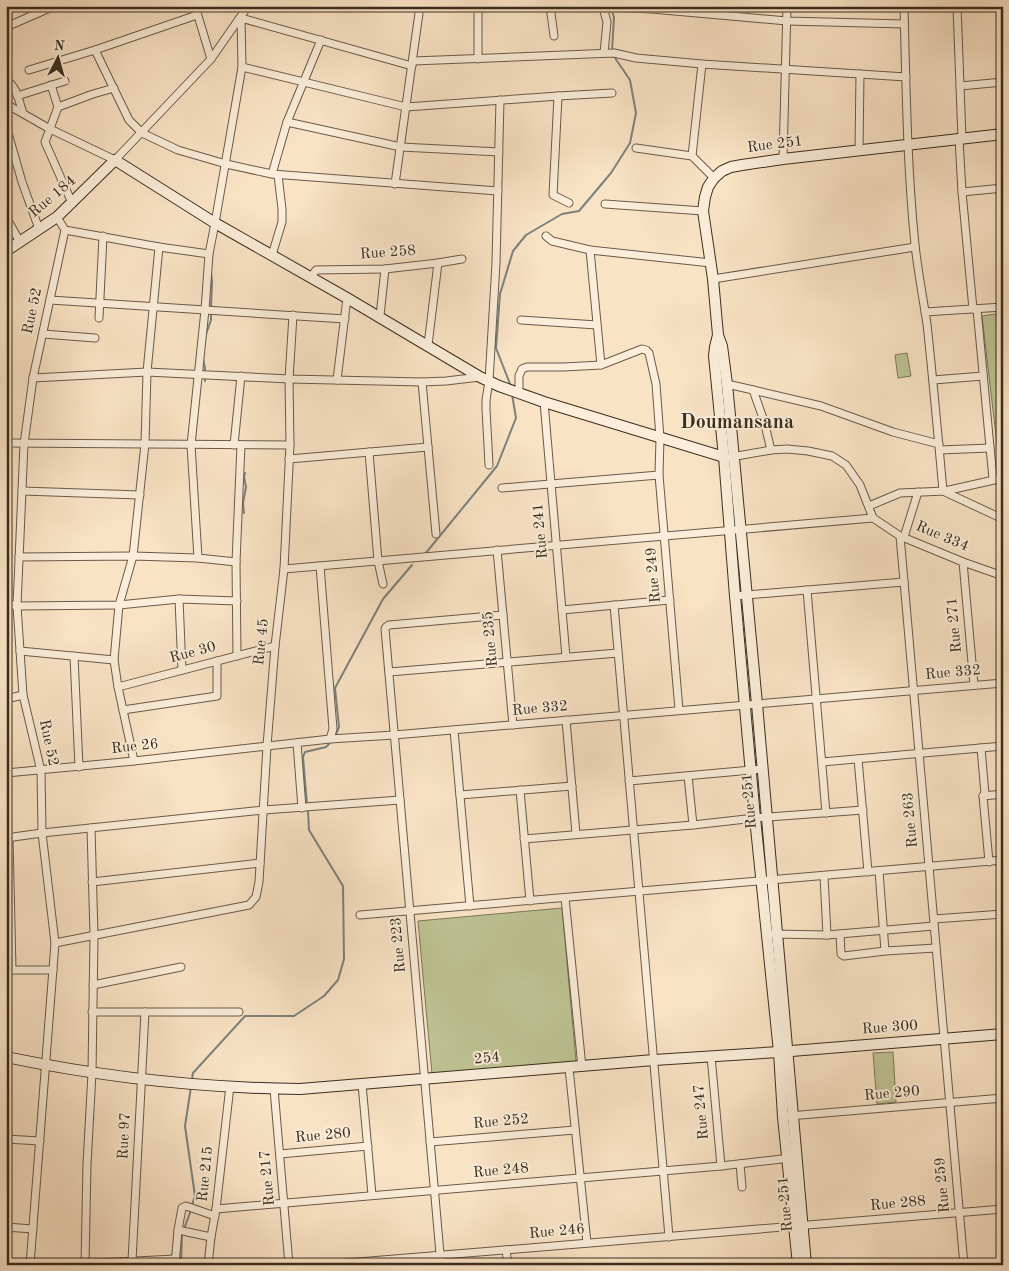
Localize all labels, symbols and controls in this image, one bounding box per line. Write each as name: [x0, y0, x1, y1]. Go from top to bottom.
north arrow: [32, 32, 82, 82]
text: N: [53, 39, 66, 54]
street label: Rue 251: [746, 134, 804, 156]
street label: Rue 184: [27, 173, 79, 221]
street label: Rue 258: [360, 244, 416, 262]
street label: Rue 52: [21, 286, 45, 336]
district label: Doumansana: [680, 413, 794, 433]
street label: Rue 241: [531, 502, 551, 560]
street label: Rue 334: [913, 519, 971, 555]
street label: Rue 249: [644, 546, 664, 604]
street label: Rue 271: [945, 596, 965, 654]
street label: Rue 235: [481, 610, 501, 668]
street label: Rue 45: [252, 618, 272, 666]
street label: Rue 30: [168, 640, 218, 666]
street label: Rue 332: [924, 663, 982, 683]
street label: Rue 332: [511, 699, 569, 719]
street label: Rue 52: [36, 718, 60, 768]
street label: Rue 26: [111, 737, 159, 757]
street label: Rue 251: [740, 772, 760, 830]
street label: Rue 263: [901, 791, 921, 849]
street label: Rue 223: [389, 916, 409, 974]
street label: Rue 300: [862, 1019, 918, 1037]
street label: 254: [473, 1050, 501, 1068]
street label: Rue 247: [692, 1083, 712, 1141]
street label: Rue 290: [863, 1084, 921, 1104]
street label: Rue 97: [116, 1112, 134, 1160]
street label: Rue 252: [472, 1112, 530, 1132]
street label: Rue 280: [294, 1126, 352, 1146]
street label: Rue 215: [196, 1145, 216, 1203]
street label: Rue 217: [258, 1149, 278, 1207]
street label: Rue 259: [933, 1156, 953, 1214]
street label: Rue 248: [472, 1161, 530, 1181]
street label: Rue 251: [776, 1175, 796, 1233]
street label: Rue 288: [869, 1194, 927, 1214]
street label: Rue 246: [528, 1222, 586, 1242]

